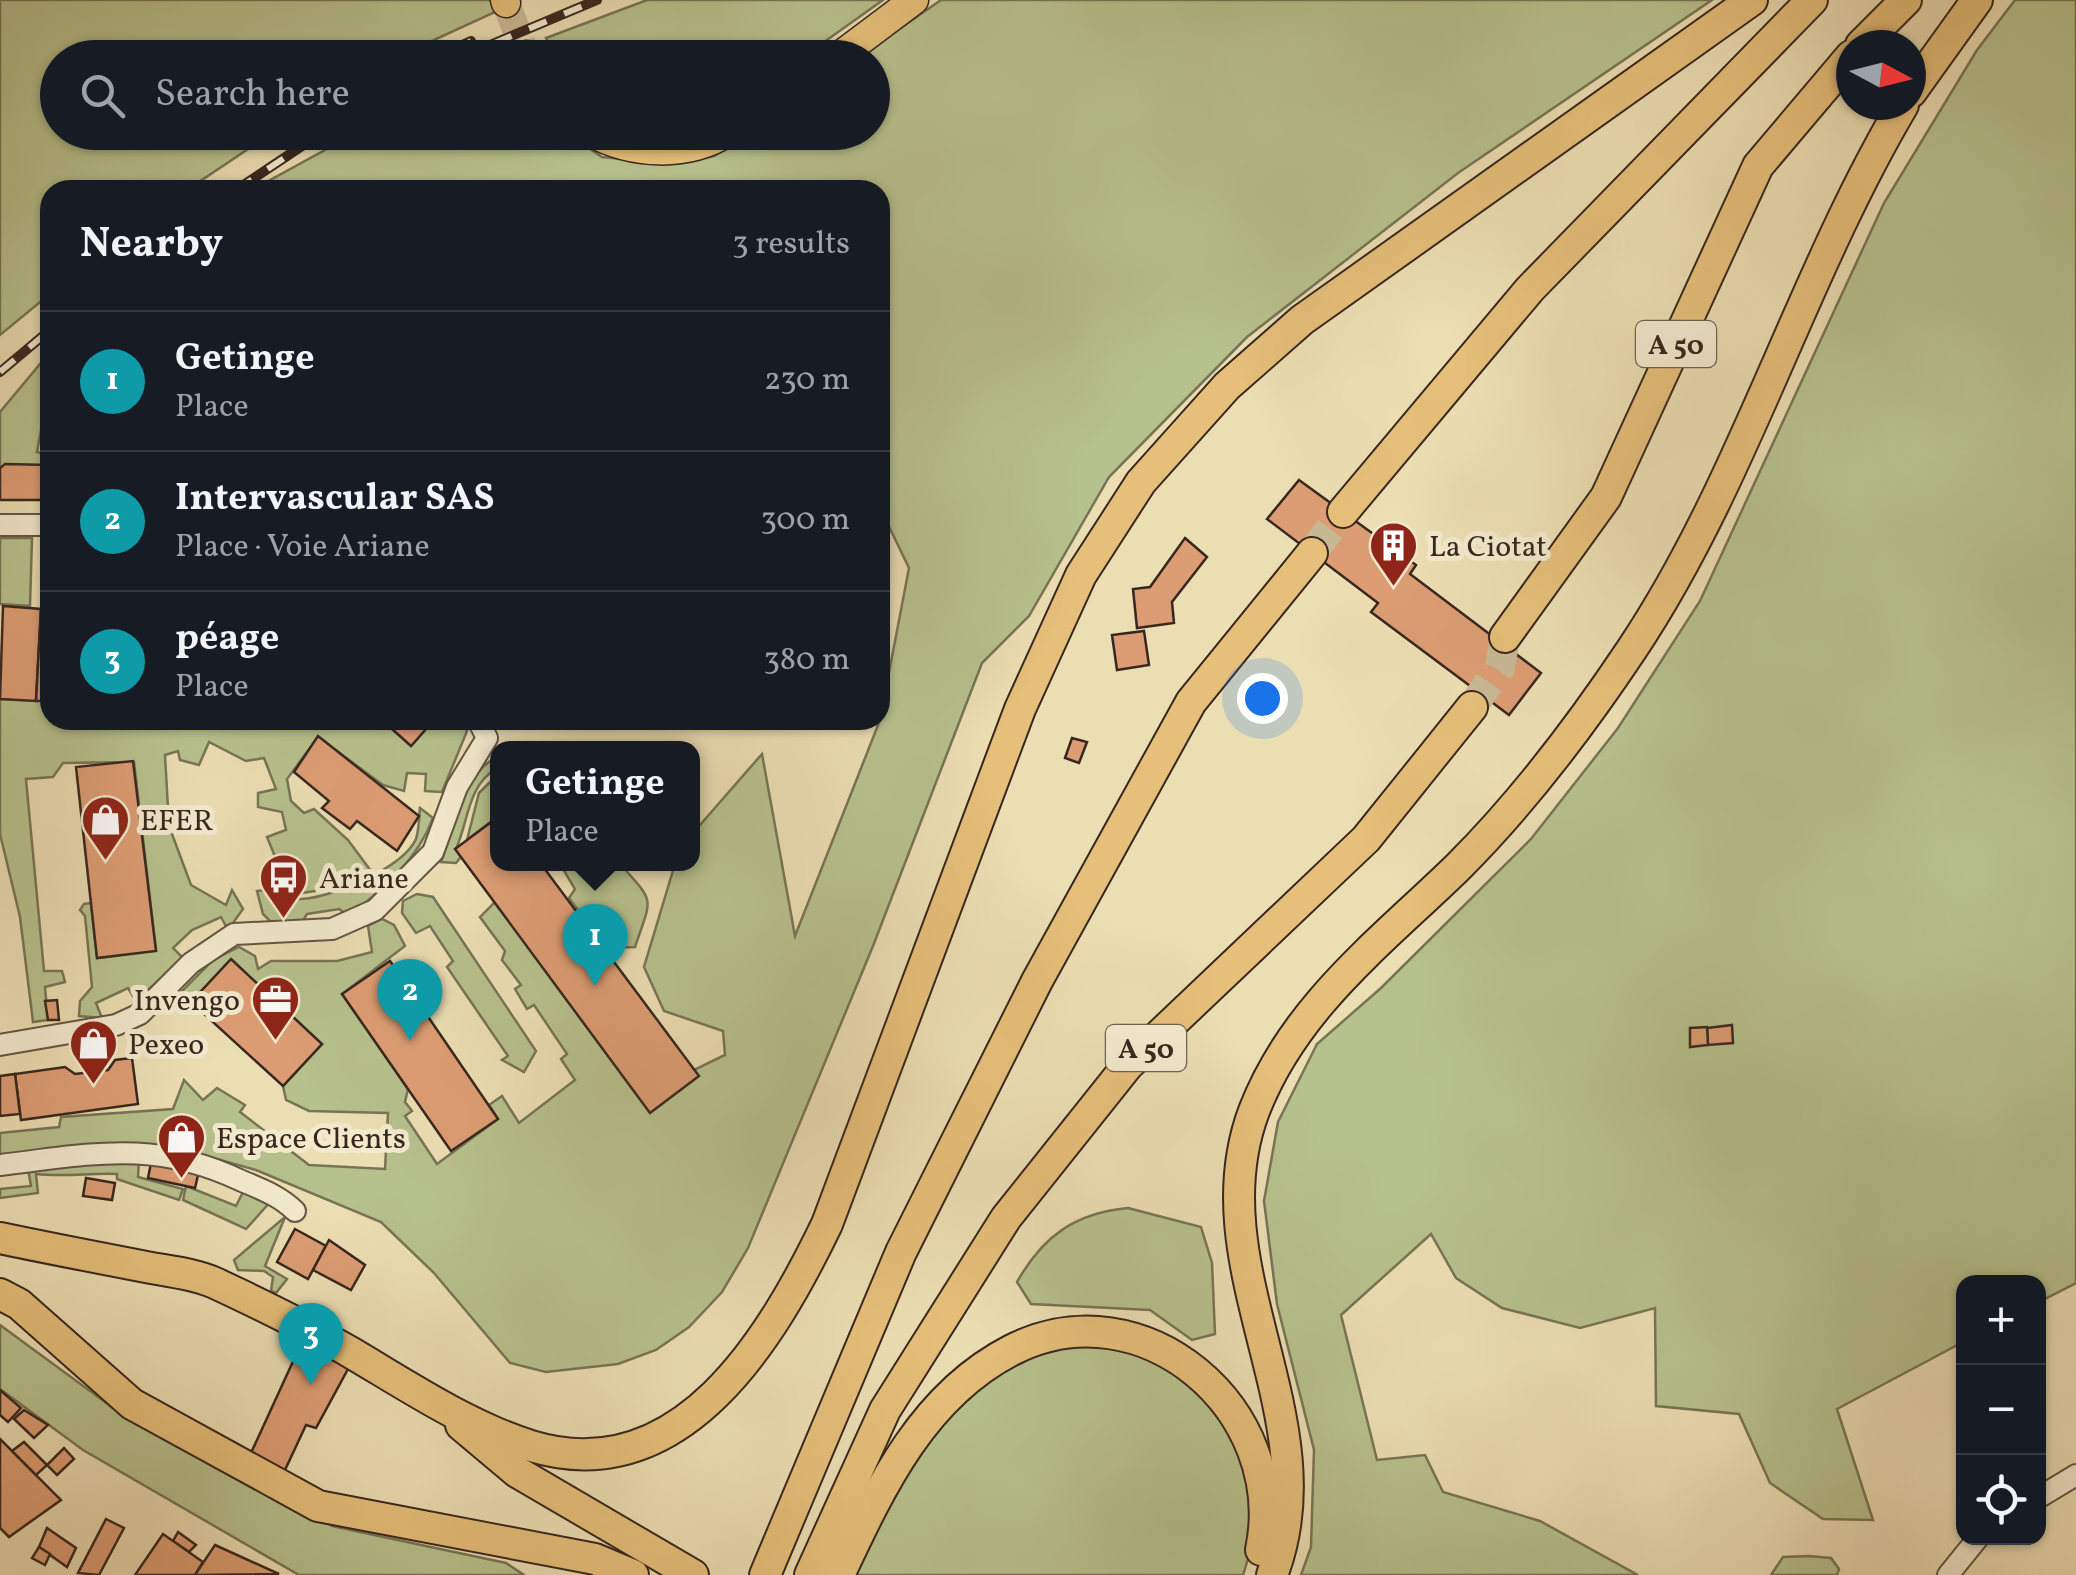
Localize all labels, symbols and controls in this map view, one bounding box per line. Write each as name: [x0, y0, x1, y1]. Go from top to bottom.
north arrow: [1836, 30, 1926, 120]
search box: [40, 40, 890, 150]
icon: search: [75, 68, 130, 123]
text: Search here: [155, 69, 350, 122]
text: Nearby: [80, 216, 223, 275]
text: 3 results: [732, 223, 850, 267]
road number: A 50: [1636, 321, 1716, 367]
text: Getinge: [175, 333, 315, 386]
text: 1: [106, 359, 119, 403]
text: 230 m: [764, 359, 850, 403]
text: Place: [175, 386, 249, 430]
text: Intervascular SAS: [175, 473, 495, 526]
text: 2: [104, 499, 121, 543]
text: 300 m: [760, 499, 850, 543]
building icon: La Ciotat: [1368, 520, 1420, 588]
text: Place · Voie Ariane: [175, 526, 430, 570]
place label: La Ciotat: [1429, 527, 1547, 569]
text: péage: [175, 613, 279, 666]
text: 3: [104, 639, 121, 683]
text: 380 m: [763, 639, 850, 683]
text: Place: [175, 666, 249, 710]
your location: [1237, 673, 1288, 724]
popup: [490, 741, 700, 871]
text: Getinge: [525, 758, 665, 811]
shop icon: EFER: [79, 794, 131, 862]
place label: EFER: [140, 801, 213, 843]
text: Place: [525, 811, 599, 855]
bus stop icon: Ariane: [258, 852, 310, 920]
place label: Ariane: [319, 859, 409, 901]
pin: 1: [562, 904, 628, 986]
pin: 2: [378, 958, 442, 1041]
office icon: Invengo: [249, 974, 301, 1042]
place label: Invengo: [134, 981, 240, 1023]
shop icon: Pexeo: [67, 1018, 119, 1086]
place label: Pexeo: [128, 1025, 204, 1067]
road number: A 50: [1106, 1025, 1186, 1071]
shop icon: Espace Clients: [155, 1112, 207, 1180]
place label: Espace Clients: [216, 1119, 406, 1161]
map controls: [1956, 1275, 2046, 1545]
button: +: [1956, 1275, 2046, 1365]
pin: 3: [278, 1302, 344, 1385]
button: −: [1956, 1365, 2046, 1455]
button: locate: [1956, 1455, 2046, 1545]

